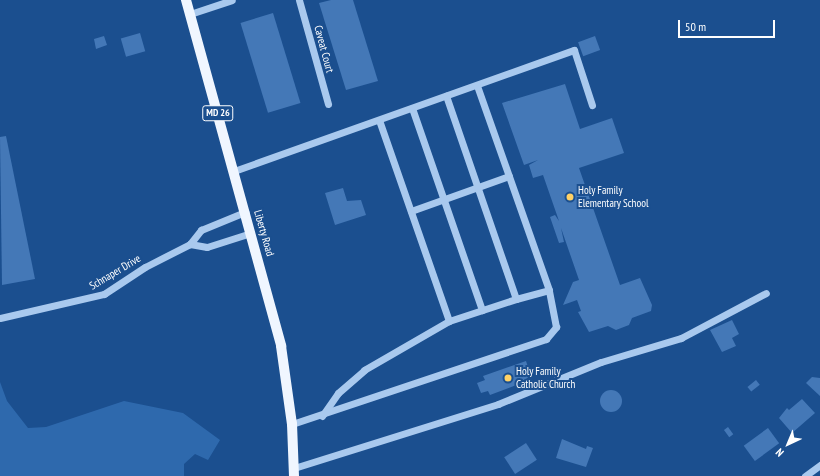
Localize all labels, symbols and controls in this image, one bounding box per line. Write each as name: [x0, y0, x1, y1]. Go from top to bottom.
scale bar: [680, 12, 777, 38]
text: 50 m: [685, 19, 706, 34]
street label: Caveat Court: [311, 24, 337, 74]
road number: MD 26: [202, 105, 234, 121]
place label: Holy Family Elementary School: [578, 184, 649, 210]
marker: Holy Family Elementary School: [565, 192, 575, 202]
street label: Liberty Road: [251, 208, 277, 258]
street label: Schnaper Drive: [87, 252, 143, 292]
place label: Holy Family Catholic Church: [516, 365, 576, 391]
marker: Holy Family Catholic Church: [503, 373, 513, 383]
north arrow: [768, 424, 808, 464]
text: N: [773, 446, 787, 460]

